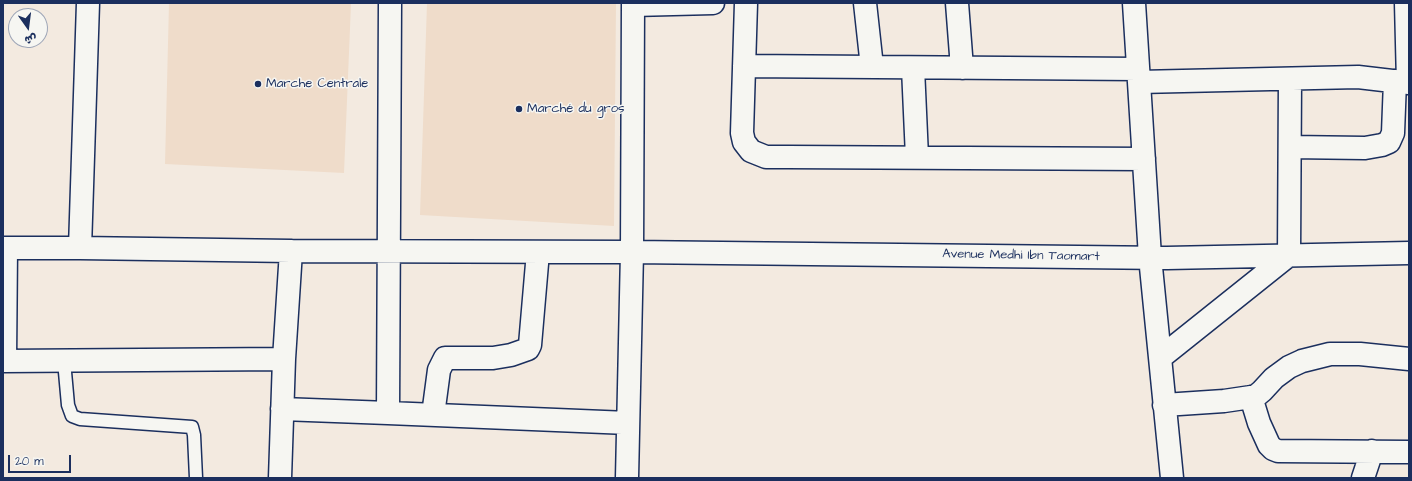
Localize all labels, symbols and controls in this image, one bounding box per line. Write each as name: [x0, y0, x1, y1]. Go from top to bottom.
north arrow: [8, 8, 48, 48]
text: ش: [23, 30, 38, 48]
place label: Marche Centrale: [266, 76, 368, 92]
marker: Marche Centrale: [253, 79, 263, 89]
place label: Marché du gros: [527, 101, 625, 117]
marker: Marché du gros: [514, 104, 524, 114]
street label: Avenue Medhi Ibn Taomart: [942, 247, 1100, 265]
scale bar: [10, 447, 73, 473]
text: 20 m: [15, 453, 44, 470]

